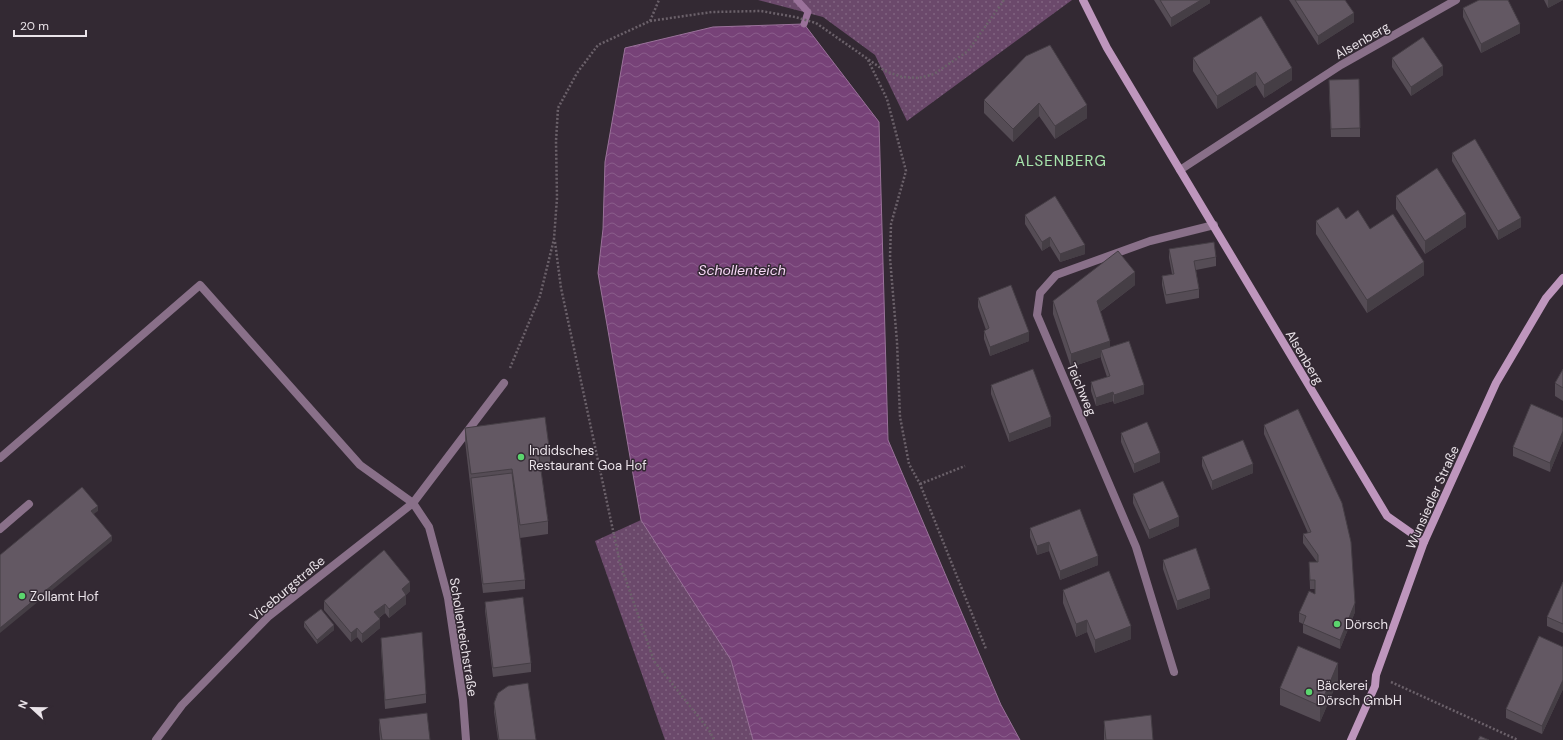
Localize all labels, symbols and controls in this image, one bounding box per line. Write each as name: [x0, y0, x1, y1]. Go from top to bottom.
scale bar: [14, 12, 86, 38]
text: 20 m: [20, 18, 49, 34]
street label: Alsenberg: [1332, 18, 1393, 63]
district label: ALSENBERG: [1015, 151, 1107, 171]
water label: Schollenteich: [698, 261, 786, 279]
street label: Alsenberg: [1282, 327, 1327, 387]
street label: Teichweg: [1063, 360, 1100, 418]
place label: Indidsches Restaurant Goa Hof: [529, 442, 647, 474]
street label: Wunsiedler Straße: [1402, 443, 1463, 552]
marker: Indidsches Restaurant Goa Hof: [516, 452, 526, 462]
street label: Viceburgstraße: [246, 552, 328, 625]
street label: Schollenteichstraße: [446, 576, 481, 698]
place label: Zollamt Hof: [30, 588, 99, 605]
marker: Zollamt Hof: [17, 591, 27, 601]
place label: Dörsch: [1345, 616, 1388, 633]
marker: Dörsch: [1332, 619, 1342, 629]
place label: Bäckerei Dörsch GmbH: [1317, 677, 1402, 709]
marker: Bäckerei Dörsch GmbH: [1304, 687, 1314, 697]
north arrow: [12, 688, 52, 728]
text: N: [15, 698, 31, 711]

